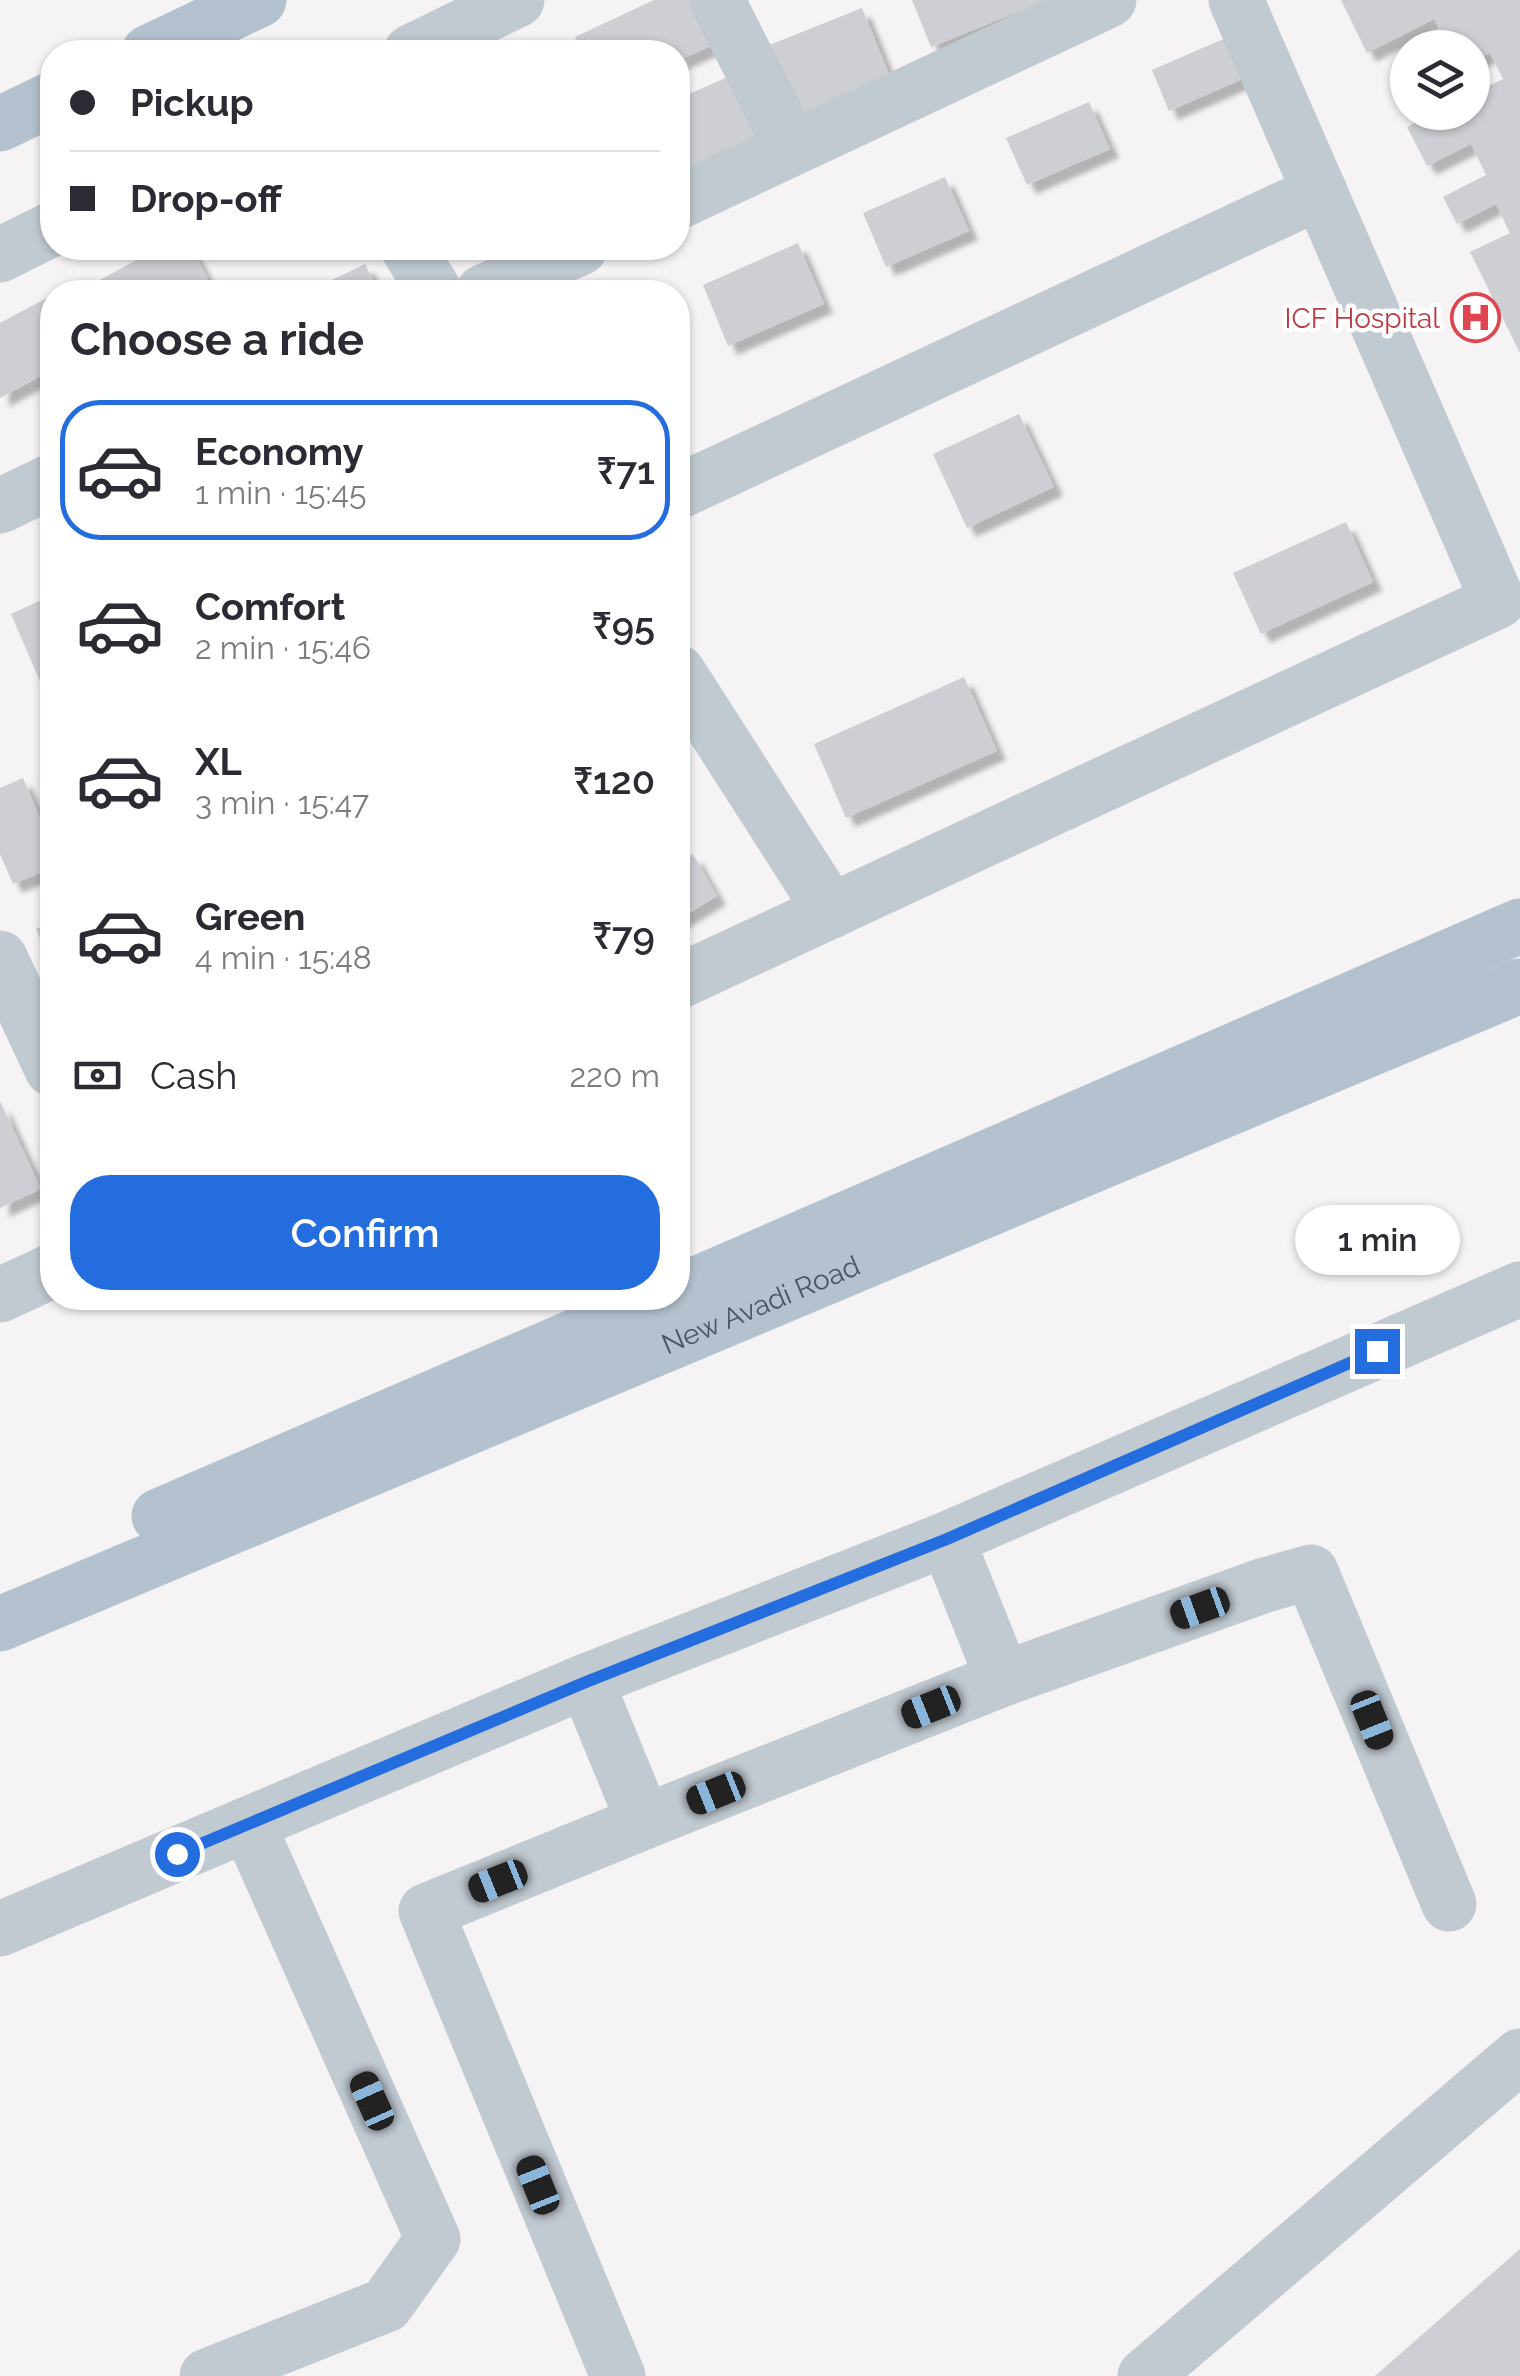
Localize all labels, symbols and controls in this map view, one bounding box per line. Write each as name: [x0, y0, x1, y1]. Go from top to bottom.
map controls: [1390, 30, 1490, 130]
button: layers: [1390, 30, 1490, 130]
text: Pickup: [130, 80, 254, 125]
text: Drop-off: [130, 176, 282, 221]
hospital icon: ICF Hospital: [1449, 292, 1501, 344]
place label: ICF Hospital: [1285, 302, 1440, 335]
text: Choose a ride: [70, 313, 364, 366]
icon: car: [75, 425, 165, 515]
text: Economy: [195, 429, 364, 474]
text: ₹71: [597, 448, 655, 493]
text: 1 min · 15:45: [195, 474, 366, 511]
icon: car: [75, 580, 165, 670]
text: Comfort: [195, 584, 345, 629]
text: ₹95: [592, 603, 655, 648]
text: 2 min · 15:46: [195, 629, 371, 666]
icon: car: [75, 735, 165, 825]
text: XL: [195, 739, 242, 784]
text: ₹120: [573, 758, 655, 803]
text: 3 min · 15:47: [195, 784, 369, 821]
icon: car: [75, 890, 165, 980]
text: Green: [195, 894, 305, 939]
text: ₹79: [592, 913, 655, 958]
text: 4 min · 15:48: [195, 939, 372, 976]
icon: cash: [70, 1048, 125, 1103]
text: Cash: [150, 1053, 237, 1098]
text: 220 m: [570, 1057, 660, 1094]
button: Confirm: [70, 1175, 660, 1290]
callout: 1 min: [1294, 1206, 1460, 1276]
text: 1 min: [1338, 1221, 1417, 1258]
street label: New Avadi Road: [657, 1249, 865, 1361]
route end: [1355, 1329, 1400, 1374]
car: [1167, 1584, 1233, 1632]
car: [898, 1682, 964, 1732]
car: [1347, 1687, 1397, 1753]
car: [683, 1768, 749, 1818]
route start: [155, 1832, 200, 1877]
car: [465, 1856, 531, 1906]
car: [346, 2067, 398, 2135]
car: [513, 2152, 563, 2218]

